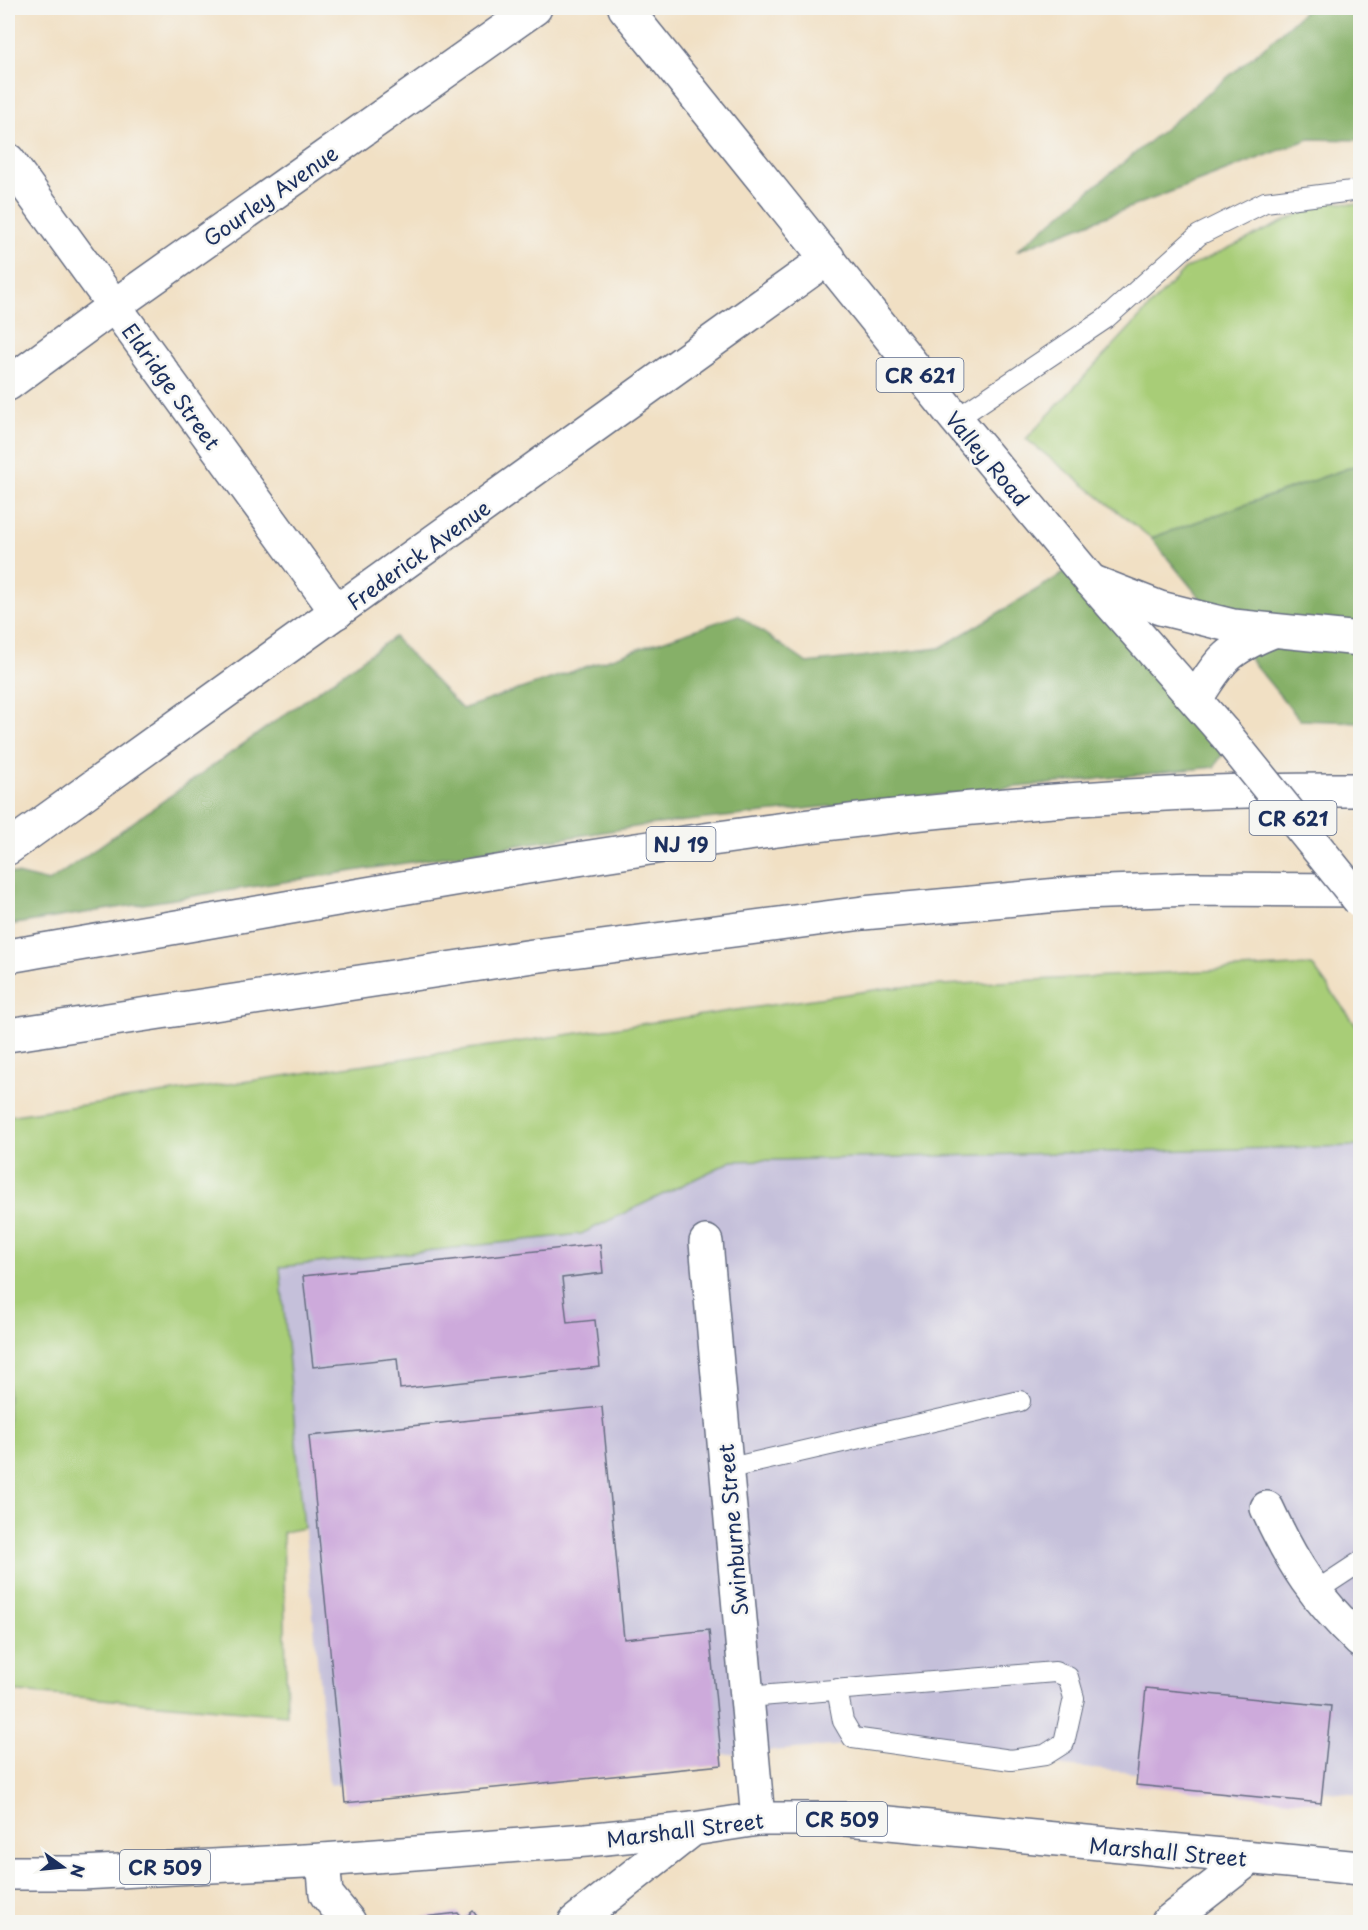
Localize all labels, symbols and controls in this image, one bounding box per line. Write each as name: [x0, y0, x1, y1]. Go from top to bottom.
street label: Gourley Avenue: [196, 137, 344, 253]
street label: Eldridge Street: [115, 316, 229, 456]
road number: CR 621: [876, 358, 964, 392]
street label: Valley Road: [939, 403, 1037, 513]
street label: Frederick Avenue: [340, 491, 496, 617]
road number: CR 621: [1250, 801, 1336, 835]
road number: NJ 19: [646, 827, 716, 861]
street label: Swinburne Street: [709, 1443, 755, 1617]
road number: CR 509: [797, 1802, 887, 1836]
street label: Marshall Street: [605, 1803, 765, 1855]
street label: Marshall Street: [1088, 1828, 1248, 1874]
north arrow: [33, 1837, 93, 1897]
road number: CR 509: [120, 1850, 210, 1884]
text: N: [65, 1862, 92, 1880]

